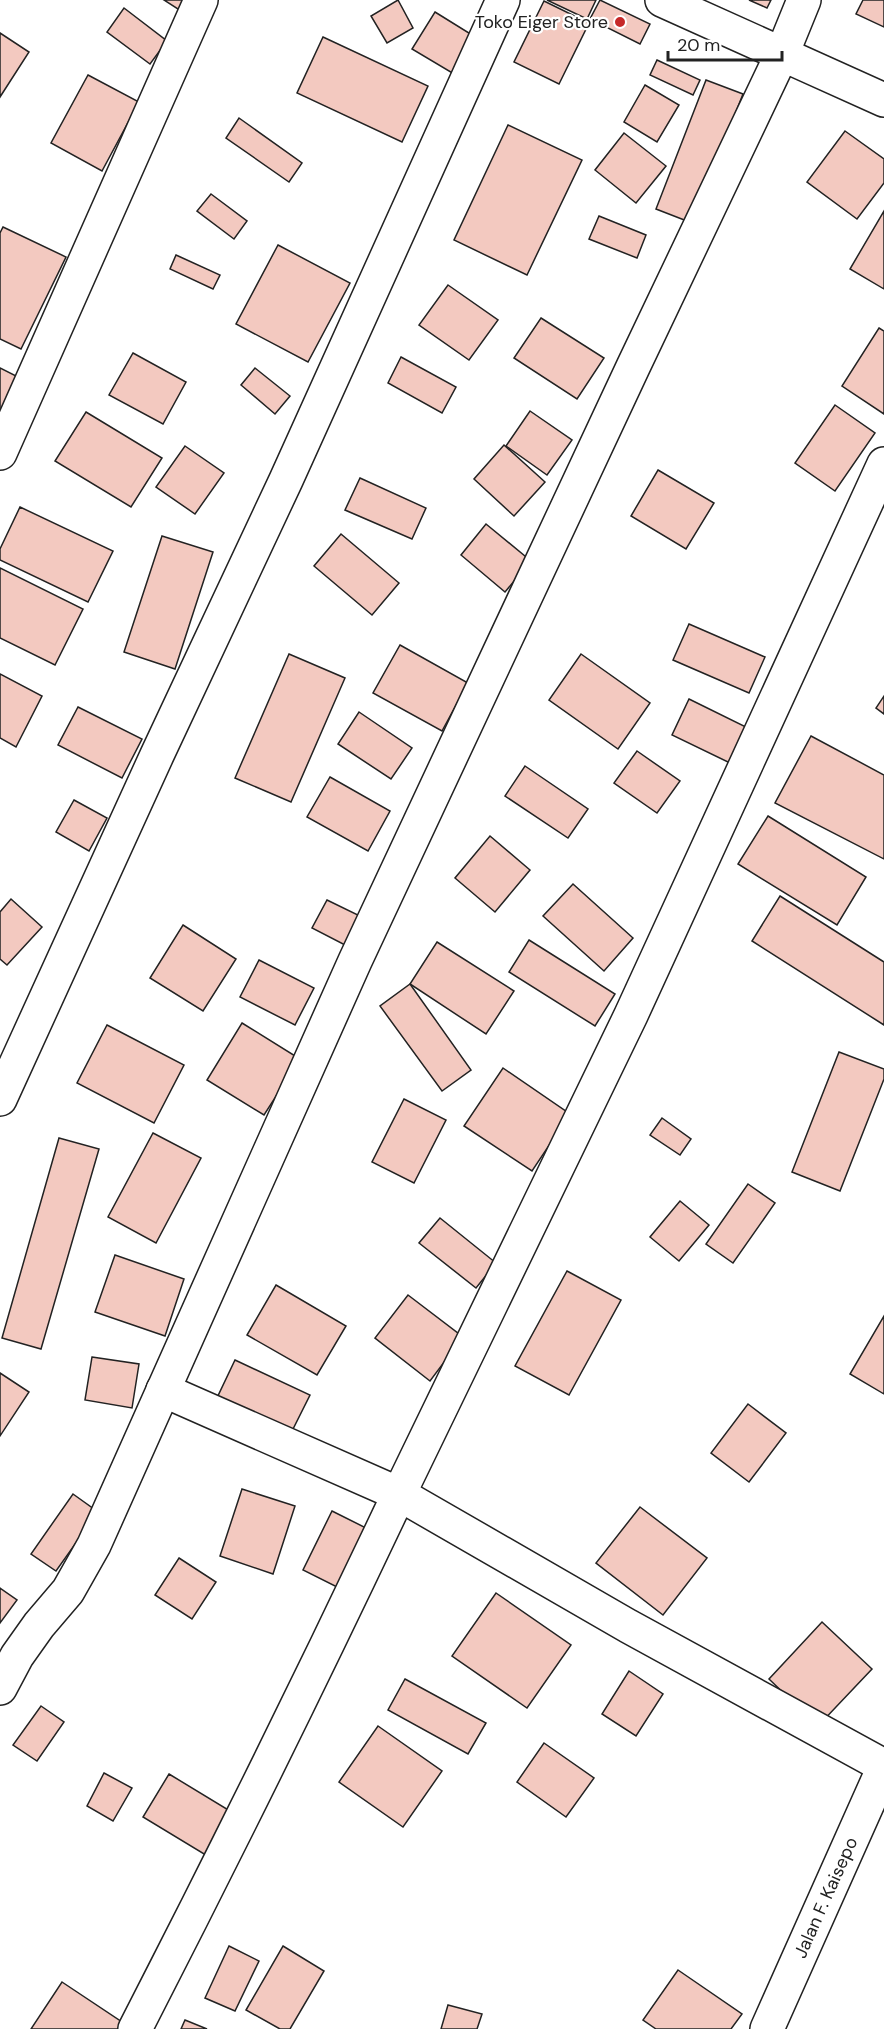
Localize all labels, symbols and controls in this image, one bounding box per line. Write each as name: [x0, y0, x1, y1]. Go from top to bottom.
place label: Toko Eiger Store: [475, 10, 608, 34]
marker: Toko Eiger Store: [613, 15, 627, 29]
scale bar: [668, 24, 782, 62]
text: 20 m: [677, 33, 720, 57]
street label: Jalan F. Kaisepo: [788, 1833, 863, 1962]

